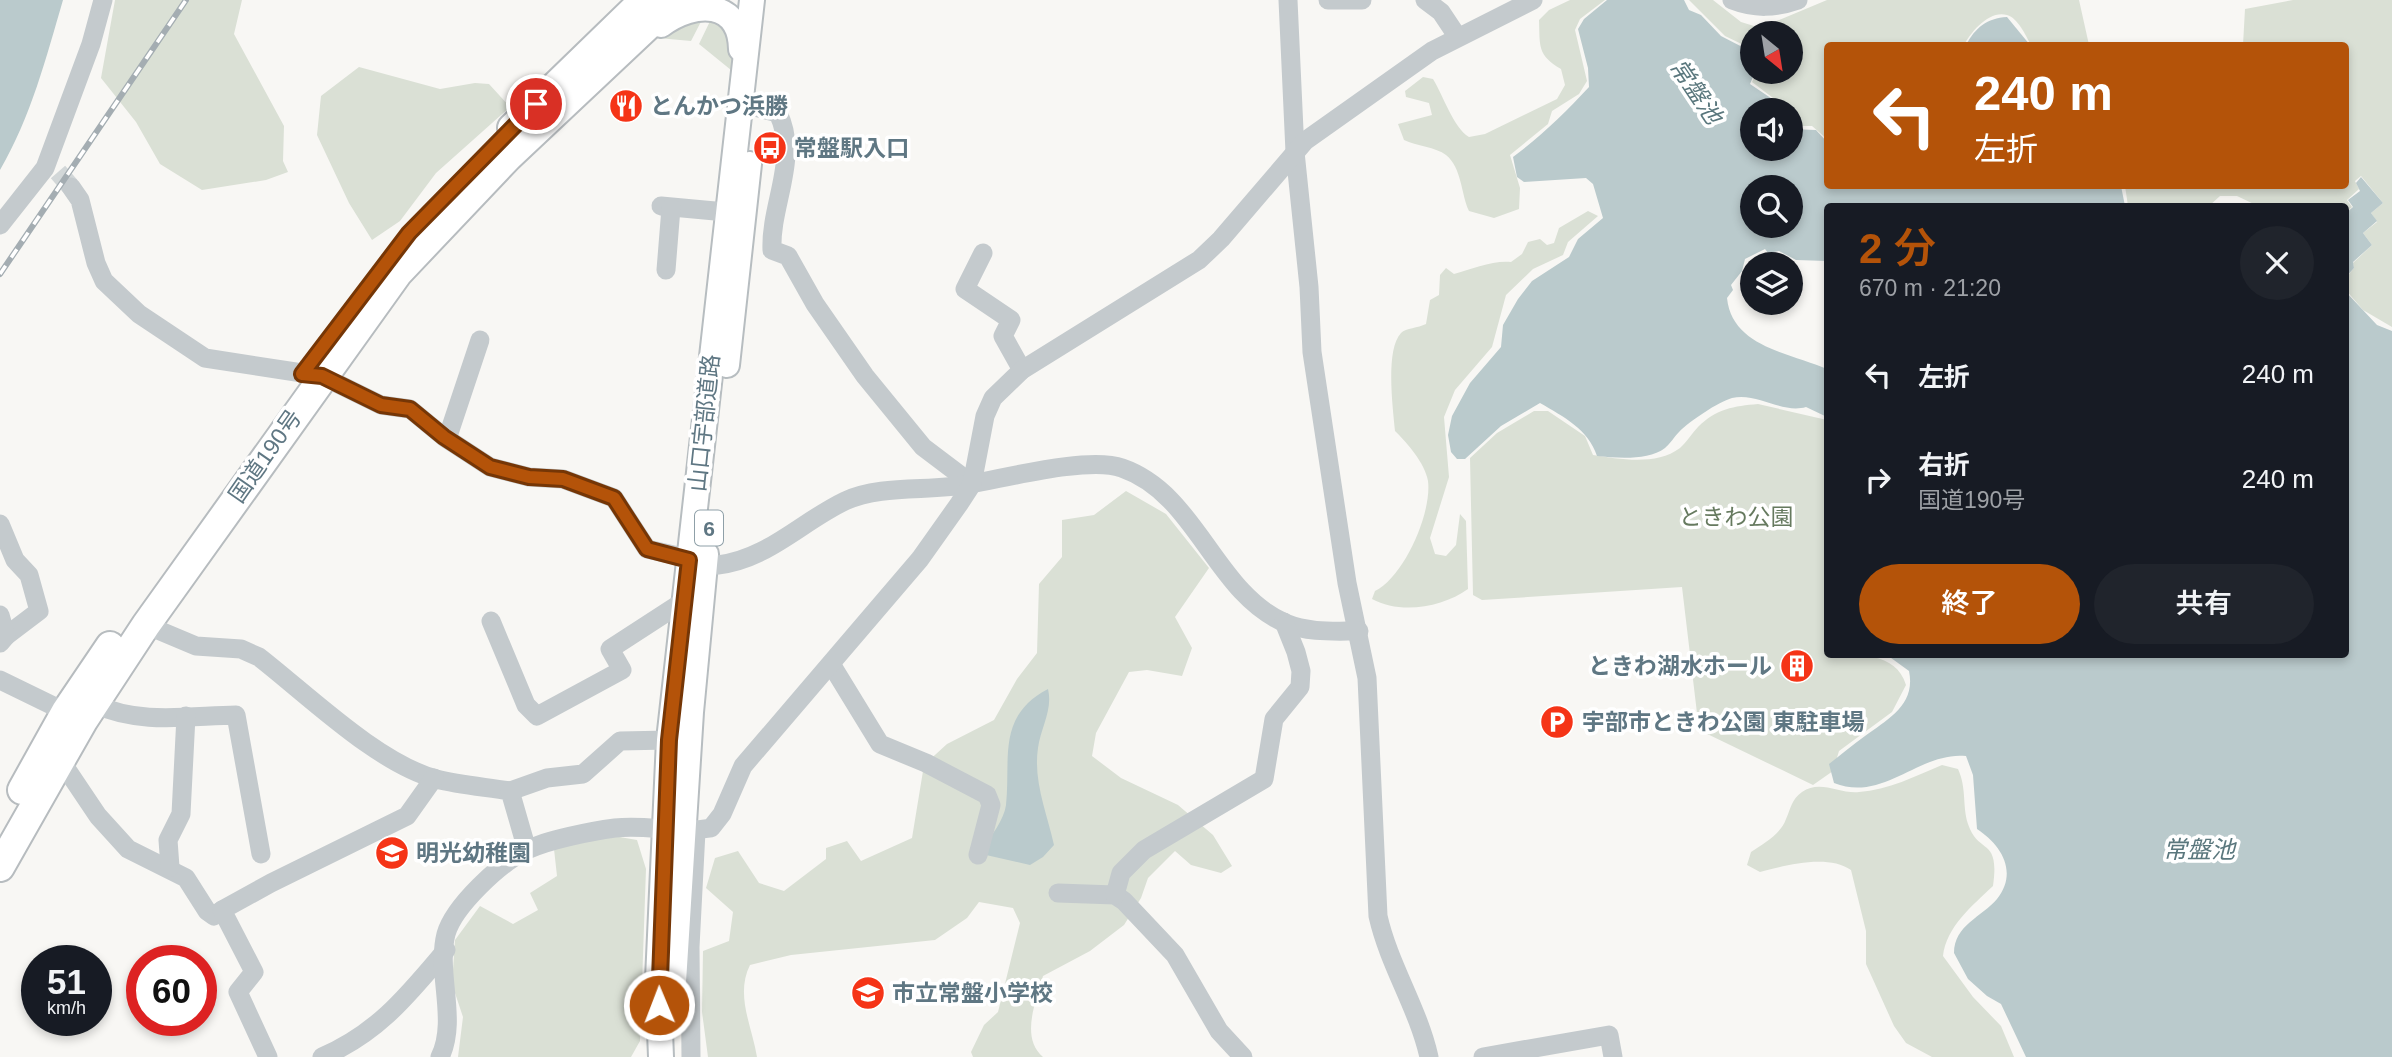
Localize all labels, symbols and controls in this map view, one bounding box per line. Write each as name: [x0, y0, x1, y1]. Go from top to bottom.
north arrow: [1740, 21, 1802, 84]
map controls: [1740, 21, 1803, 315]
water label: 常盤池: [1665, 54, 1728, 130]
text: 240 m: [1974, 66, 2113, 120]
icon: left: [1859, 70, 1950, 161]
pin: [506, 74, 566, 134]
icon: arrive: [517, 85, 555, 123]
restaurant icon: とんかつ浜勝: [607, 87, 645, 125]
place label: とんかつ浜勝: [650, 93, 788, 119]
button: sound: [1740, 98, 1803, 161]
bus stop icon: 常盤駅入口: [751, 129, 789, 167]
text: 左折: [1974, 131, 2038, 167]
place label: 常盤駅入口: [794, 135, 909, 161]
button: search: [1740, 175, 1803, 238]
text: 2 分: [1859, 225, 1936, 272]
button: close: [2240, 226, 2314, 300]
button: layers: [1740, 252, 1803, 315]
text: 670 m · 21:20: [1859, 275, 2001, 301]
street label: 山口宇部道路: [684, 353, 724, 493]
icon: left: [1859, 356, 1897, 394]
text: 240 m: [2242, 359, 2314, 389]
text: 左折: [1918, 362, 1970, 392]
street label: 国道190号: [224, 405, 306, 507]
text: 右折: [1918, 450, 1970, 480]
icon: right: [1859, 461, 1897, 499]
text: 240 m: [2242, 464, 2314, 494]
text: 国道190号: [1918, 487, 2025, 513]
park label: ときわ公園: [1679, 504, 1794, 530]
road number: 6: [695, 510, 723, 546]
button: 終了: [1859, 564, 2080, 644]
button: 共有: [2094, 564, 2314, 644]
building icon: ときわ湖水ホール: [1778, 647, 1816, 685]
place label: ときわ湖水ホール: [1588, 653, 1772, 679]
parking icon: 宇部市ときわ公園 東駐車場: [1538, 703, 1576, 741]
place label: 宇部市ときわ公園 東駐車場: [1582, 709, 1864, 735]
school or university icon: 明光幼稚園: [373, 834, 411, 872]
water label: 常盤池: [2163, 836, 2237, 863]
place label: 明光幼稚園: [416, 840, 531, 866]
speed limit sign: 60: [126, 945, 217, 1036]
text: 51: [47, 962, 86, 1001]
position arrow: [622, 968, 696, 1042]
school or university icon: 市立常盤小学校: [849, 974, 887, 1012]
place label: 市立常盤小学校: [892, 980, 1053, 1006]
text: km/h: [47, 998, 86, 1018]

